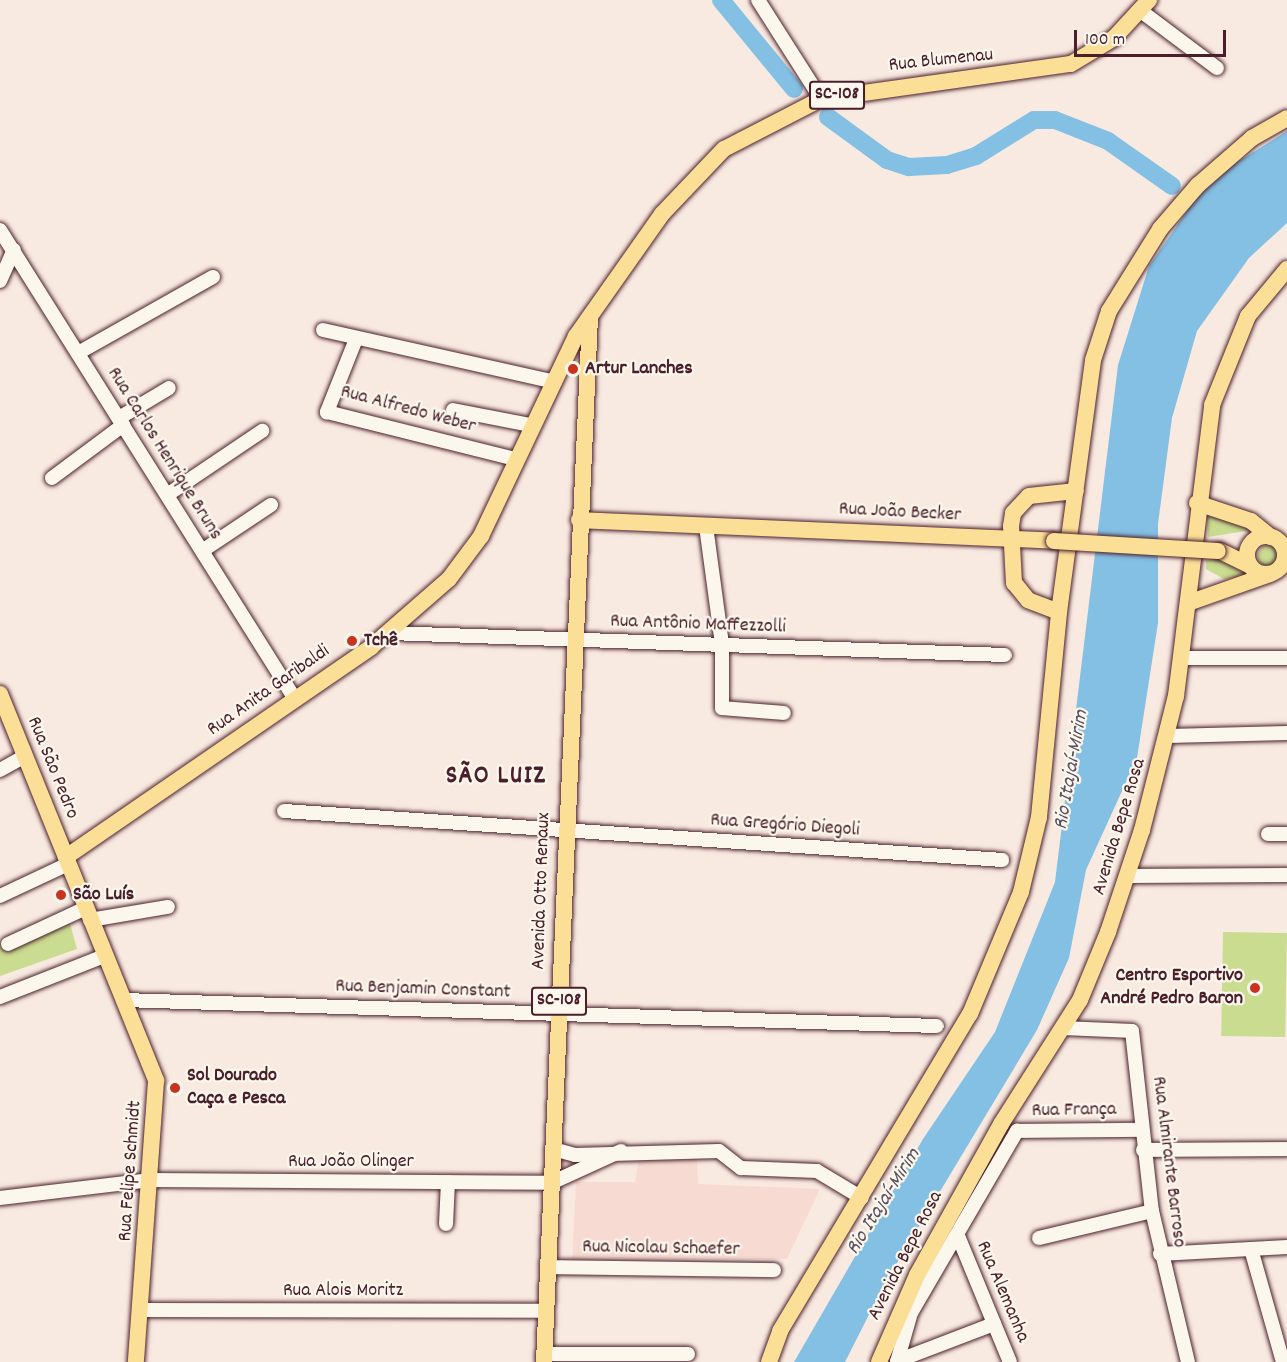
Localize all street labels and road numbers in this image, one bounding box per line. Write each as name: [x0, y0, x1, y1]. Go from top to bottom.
street label: Rua Blumenau: [888, 44, 994, 78]
road number: SC-108: [808, 80, 866, 110]
street label: Rua Carlos Henrique Bruns: [101, 363, 227, 545]
street label: Rua Alfredo Weber: [338, 380, 478, 440]
street label: Rua João Becker: [838, 498, 962, 528]
street label: Rua Antônio Maffezzolli: [610, 610, 786, 640]
street label: Rua Anita Garibaldi: [203, 640, 335, 742]
street label: Rua São Pedro: [21, 713, 83, 823]
street label: Avenida Bepe Rosa: [1088, 756, 1152, 898]
street label: Rua Gregório Diegoli: [709, 809, 861, 843]
street label: Avenida Otto Renaux: [527, 812, 557, 970]
street label: Rua Benjamin Constant: [335, 975, 511, 1005]
road number: SC-108: [530, 986, 588, 1016]
street label: Rua Almirante Barroso: [1146, 1075, 1190, 1249]
street label: Rua França: [1031, 1098, 1117, 1124]
street label: Rua Felipe Schmidt: [114, 1100, 148, 1242]
street label: Rua João Olinger: [288, 1150, 414, 1174]
street label: Avenida Bepe Rosa: [863, 1187, 949, 1325]
street label: Rua Nicolau Schaefer: [582, 1236, 740, 1262]
street label: Rua Alemanha: [970, 1238, 1034, 1346]
street label: Rua Alois Moritz: [283, 1279, 403, 1303]

